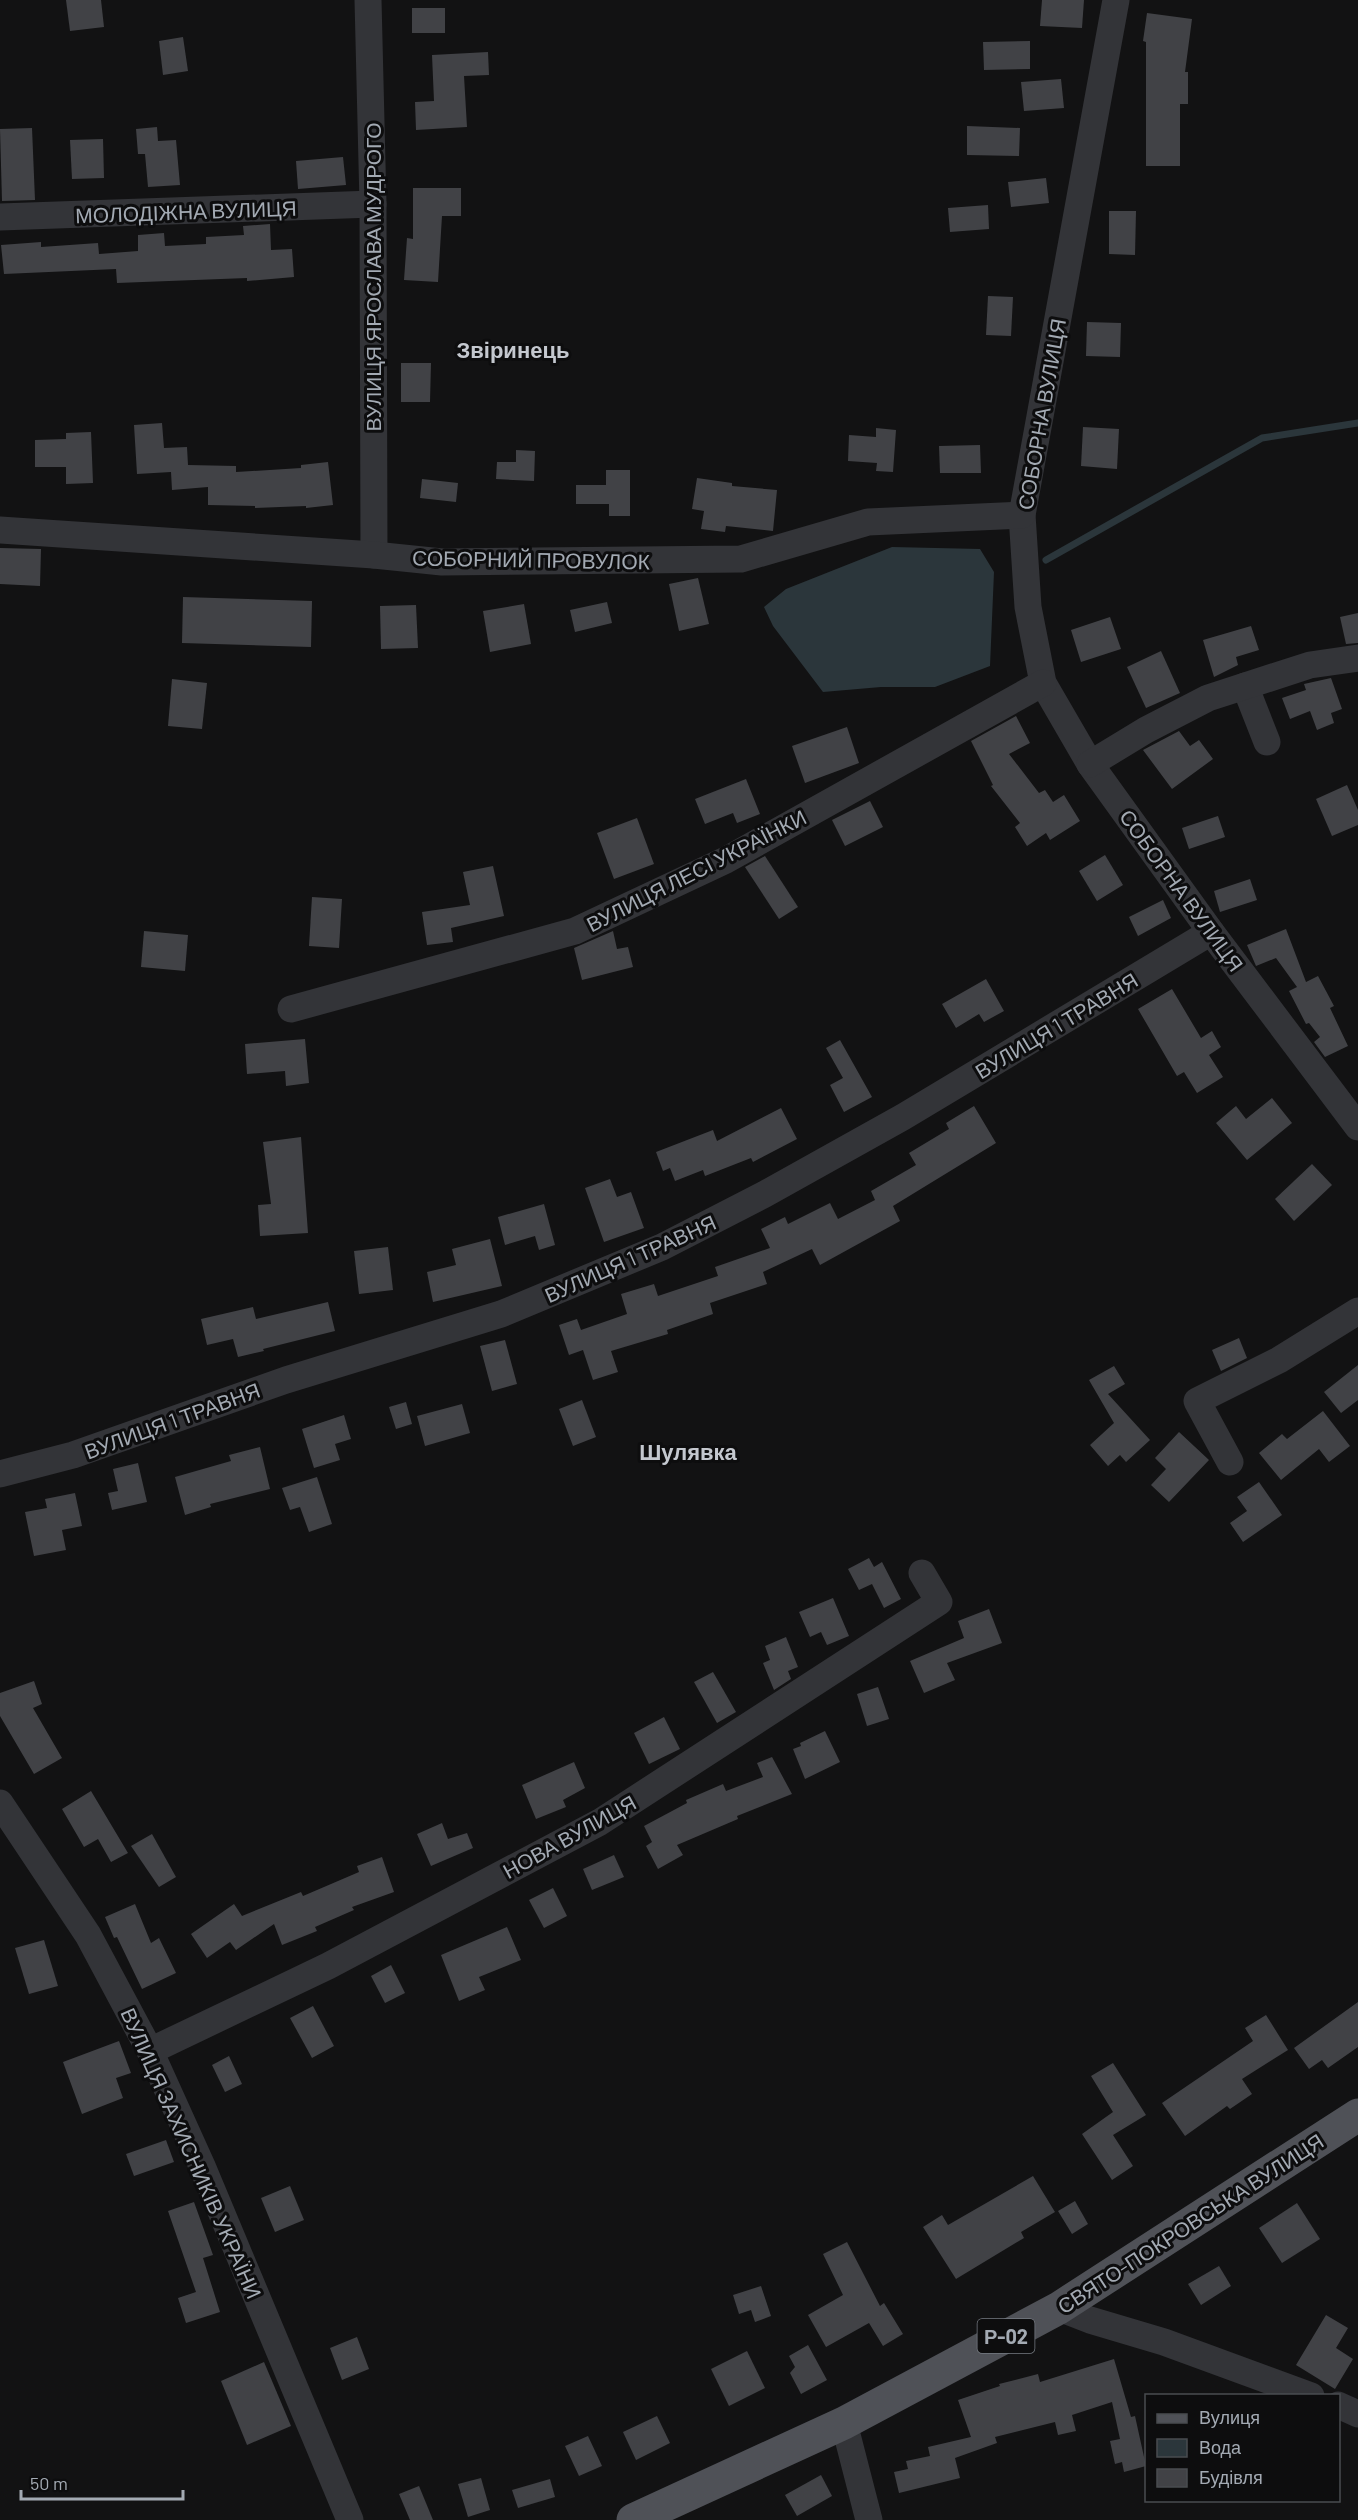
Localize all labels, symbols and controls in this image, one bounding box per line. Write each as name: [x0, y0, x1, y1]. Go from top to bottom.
street label: ВУЛИЦЯ ЯРОСЛАВА МУДРОГО: [360, 122, 385, 432]
street label: МОЛОДІЖНА ВУЛИЦЯ: [75, 195, 297, 227]
street label: СОБОРНА ВУЛИЦЯ: [1012, 316, 1070, 512]
district label: Звіринець: [457, 336, 569, 363]
street label: СОБОРНИЙ ПРОВУЛОК: [412, 544, 651, 574]
street label: ВУЛИЦЯ ЛЕСІ УКРАЇНКИ: [582, 804, 810, 936]
street label: СОБОРНА ВУЛИЦЯ: [1115, 804, 1249, 976]
street label: ВУЛИЦЯ 1 ТРАВНЯ: [970, 967, 1142, 1083]
street label: ВУЛИЦЯ 1 ТРАВНЯ: [540, 1209, 720, 1307]
street label: ВУЛИЦЯ 1 ТРАВНЯ: [81, 1377, 263, 1463]
district label: Шулявка: [639, 1438, 738, 1465]
street label: НОВА ВУЛИЦЯ: [498, 1789, 640, 1883]
street label: ВУЛИЦЯ ЗАХИСНИКІВ УКРАЇНИ: [116, 2004, 268, 2302]
street label: СВЯТО-ПОКРОВСЬКА ВУЛИЦЯ: [1052, 2128, 1328, 2318]
road number: Р-02: [978, 2319, 1034, 2353]
legend: [1145, 2394, 1340, 2502]
text: Вулиця: [1199, 2406, 1260, 2428]
text: Вода: [1199, 2436, 1242, 2458]
scale bar: [21, 2463, 183, 2501]
text: Будівля: [1199, 2466, 1263, 2488]
text: 50 m: [30, 2472, 68, 2494]

